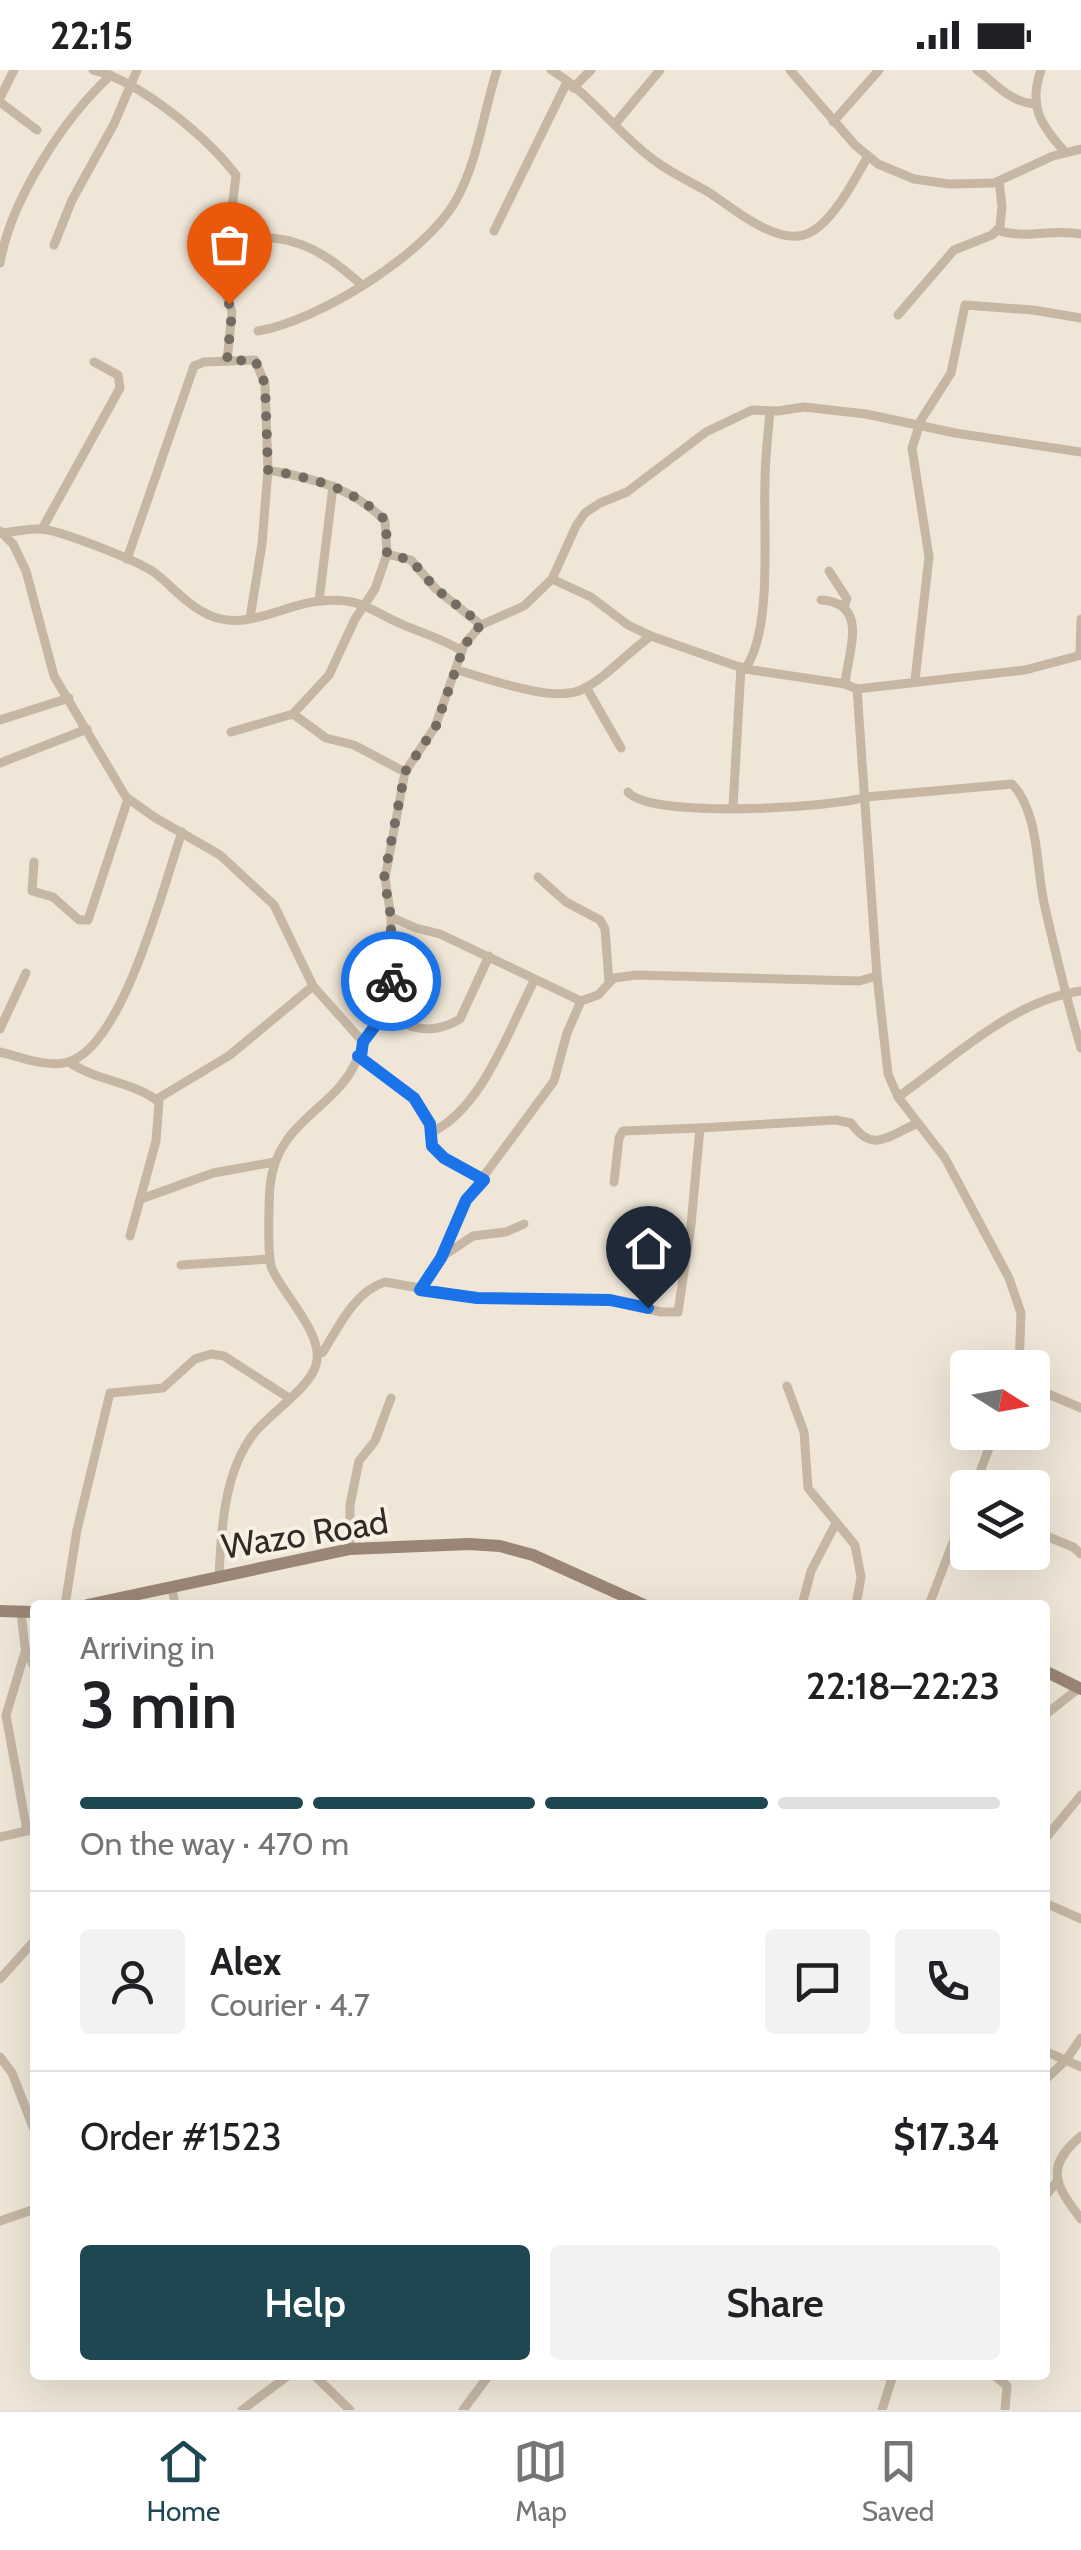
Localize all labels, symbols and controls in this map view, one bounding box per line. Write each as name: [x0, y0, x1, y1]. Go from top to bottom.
text: 22:15: [50, 12, 133, 59]
pin: [187, 202, 272, 305]
icon: bag: [202, 217, 257, 272]
courier: [341, 931, 441, 1031]
icon: bike: [364, 954, 419, 1009]
pin: [606, 1206, 691, 1309]
icon: home: [621, 1221, 676, 1276]
north arrow: [950, 1350, 1050, 1450]
map controls: [950, 1350, 1050, 1570]
button: layers: [950, 1470, 1050, 1570]
street label: Wazo Road: [219, 1499, 391, 1568]
text: Arriving in: [80, 1628, 215, 1667]
text: 22:18–22:23: [806, 1662, 1000, 1709]
text: 3 min: [80, 1665, 237, 1744]
text: On the way · 470 m: [80, 1824, 349, 1863]
button: person: [80, 1929, 185, 2034]
button: chat: [765, 1929, 870, 2034]
button: phone: [895, 1929, 1000, 2034]
text: Alex: [210, 1938, 281, 1985]
text: Courier · 4.7: [210, 1985, 370, 2024]
text: Order #1523: [80, 2113, 282, 2160]
text: $17.34: [893, 2113, 1000, 2160]
button: Help: [80, 2245, 530, 2360]
button: Share: [550, 2245, 1000, 2360]
tab: Home: [147, 2434, 220, 2528]
tab: Map: [513, 2434, 568, 2528]
tab: Saved: [862, 2434, 934, 2528]

